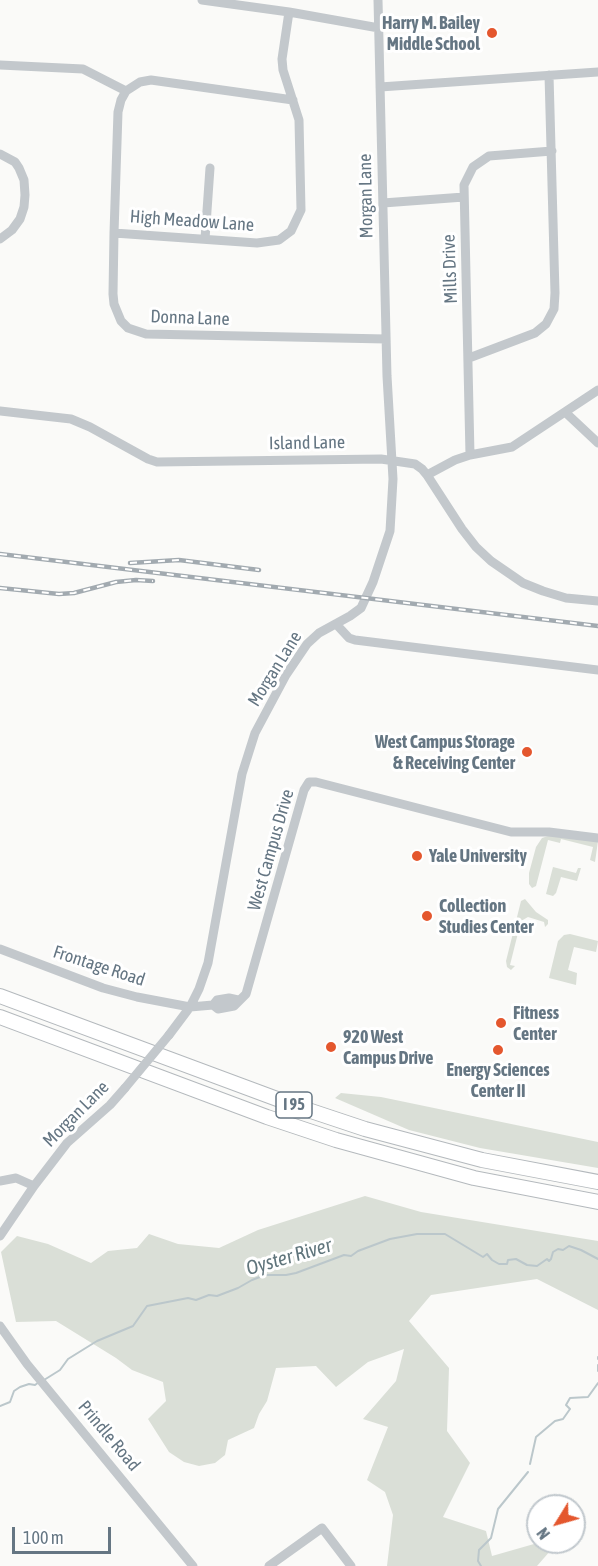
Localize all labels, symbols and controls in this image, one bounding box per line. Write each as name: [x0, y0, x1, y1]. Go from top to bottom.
place label: Harry M. Bailey Middle School: [382, 12, 480, 54]
marker: Harry M. Bailey Middle School: [485, 26, 499, 40]
street label: Morgan Lane: [354, 154, 378, 238]
street label: High Meadow Lane: [129, 206, 255, 236]
street label: Mills Drive: [438, 234, 462, 304]
street label: Donna Lane: [150, 306, 230, 330]
street label: Island Lane: [269, 432, 345, 454]
street label: Morgan Lane: [243, 627, 307, 711]
place label: West Campus Storage & Receiving Center: [375, 731, 515, 774]
marker: West Campus Storage & Receiving Center: [520, 745, 534, 759]
street label: West Campus Drive: [243, 787, 299, 913]
place label: Yale University: [429, 845, 527, 867]
marker: Yale University: [410, 849, 424, 863]
place label: Collection Studies Center: [439, 895, 534, 938]
marker: Collection Studies Center: [420, 909, 434, 923]
street label: Frontage Road: [50, 941, 148, 991]
place label: Fitness Center: [513, 1002, 559, 1044]
marker: Fitness Center: [494, 1016, 508, 1030]
place label: 920 West Campus Drive: [343, 1026, 433, 1068]
marker: 920 West Campus Drive: [324, 1040, 338, 1054]
marker: Energy Sciences Center II: [491, 1043, 505, 1057]
place label: Energy Sciences Center II: [446, 1059, 550, 1102]
street label: Morgan Lane: [38, 1076, 114, 1152]
road number: I 95: [276, 1092, 312, 1118]
water label: Oyster River: [243, 1233, 335, 1281]
street label: Prindle Road: [73, 1396, 145, 1476]
north arrow: [526, 1494, 586, 1554]
scale bar: [15, 1515, 114, 1553]
text: N: [533, 1524, 553, 1543]
text: 100 m: [23, 1527, 64, 1548]

